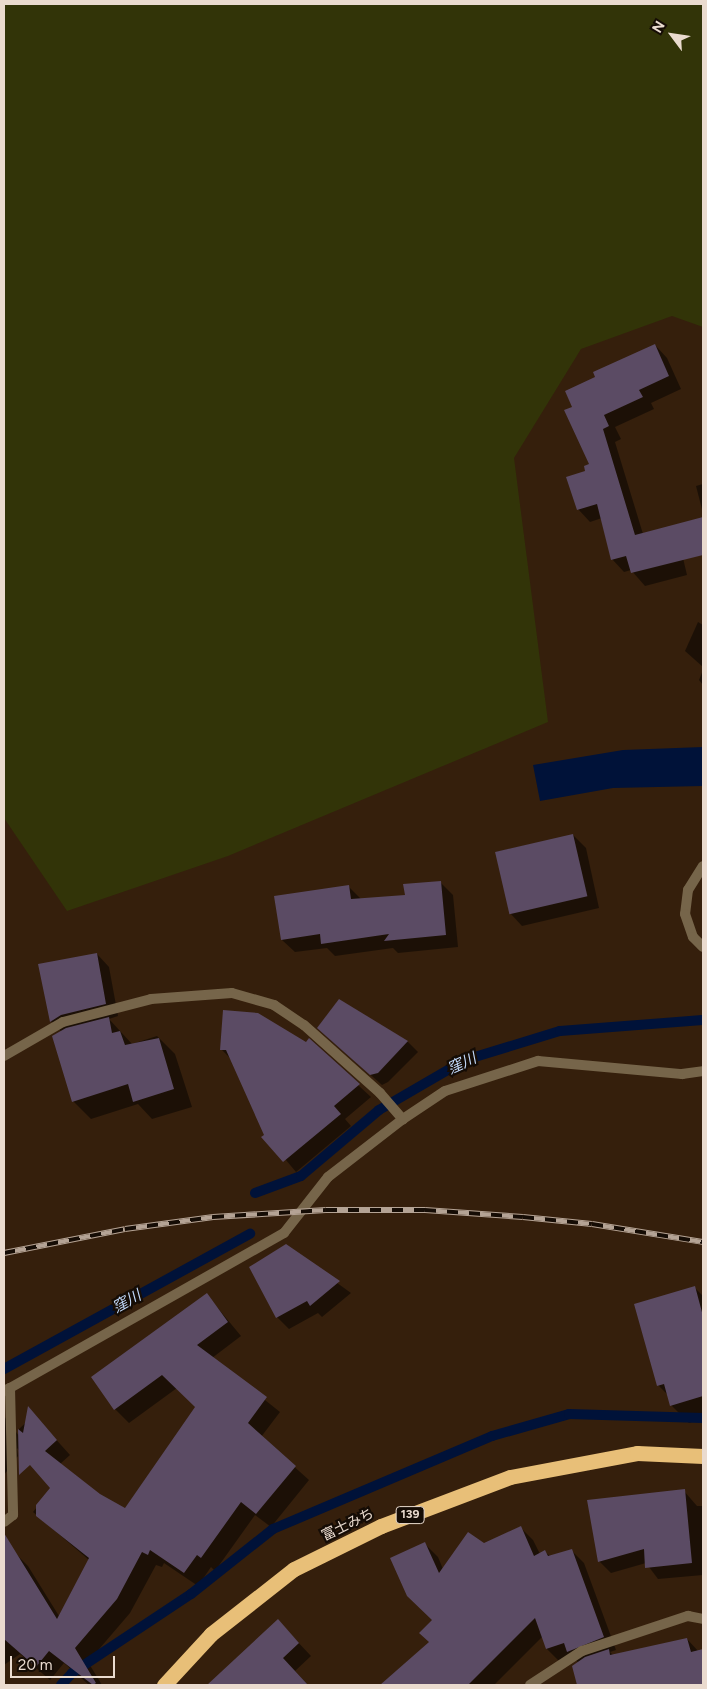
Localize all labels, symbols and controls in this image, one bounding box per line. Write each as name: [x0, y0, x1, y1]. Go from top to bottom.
north arrow: [647, 10, 697, 60]
text: N: [649, 18, 669, 36]
water label: 窪川: [445, 1050, 479, 1078]
water label: 窪川: [110, 1287, 144, 1317]
street label: 富士みち: [319, 1505, 377, 1545]
road number: 139: [395, 1506, 425, 1524]
scale bar: [12, 1646, 118, 1678]
text: 20 m: [18, 1656, 52, 1674]

